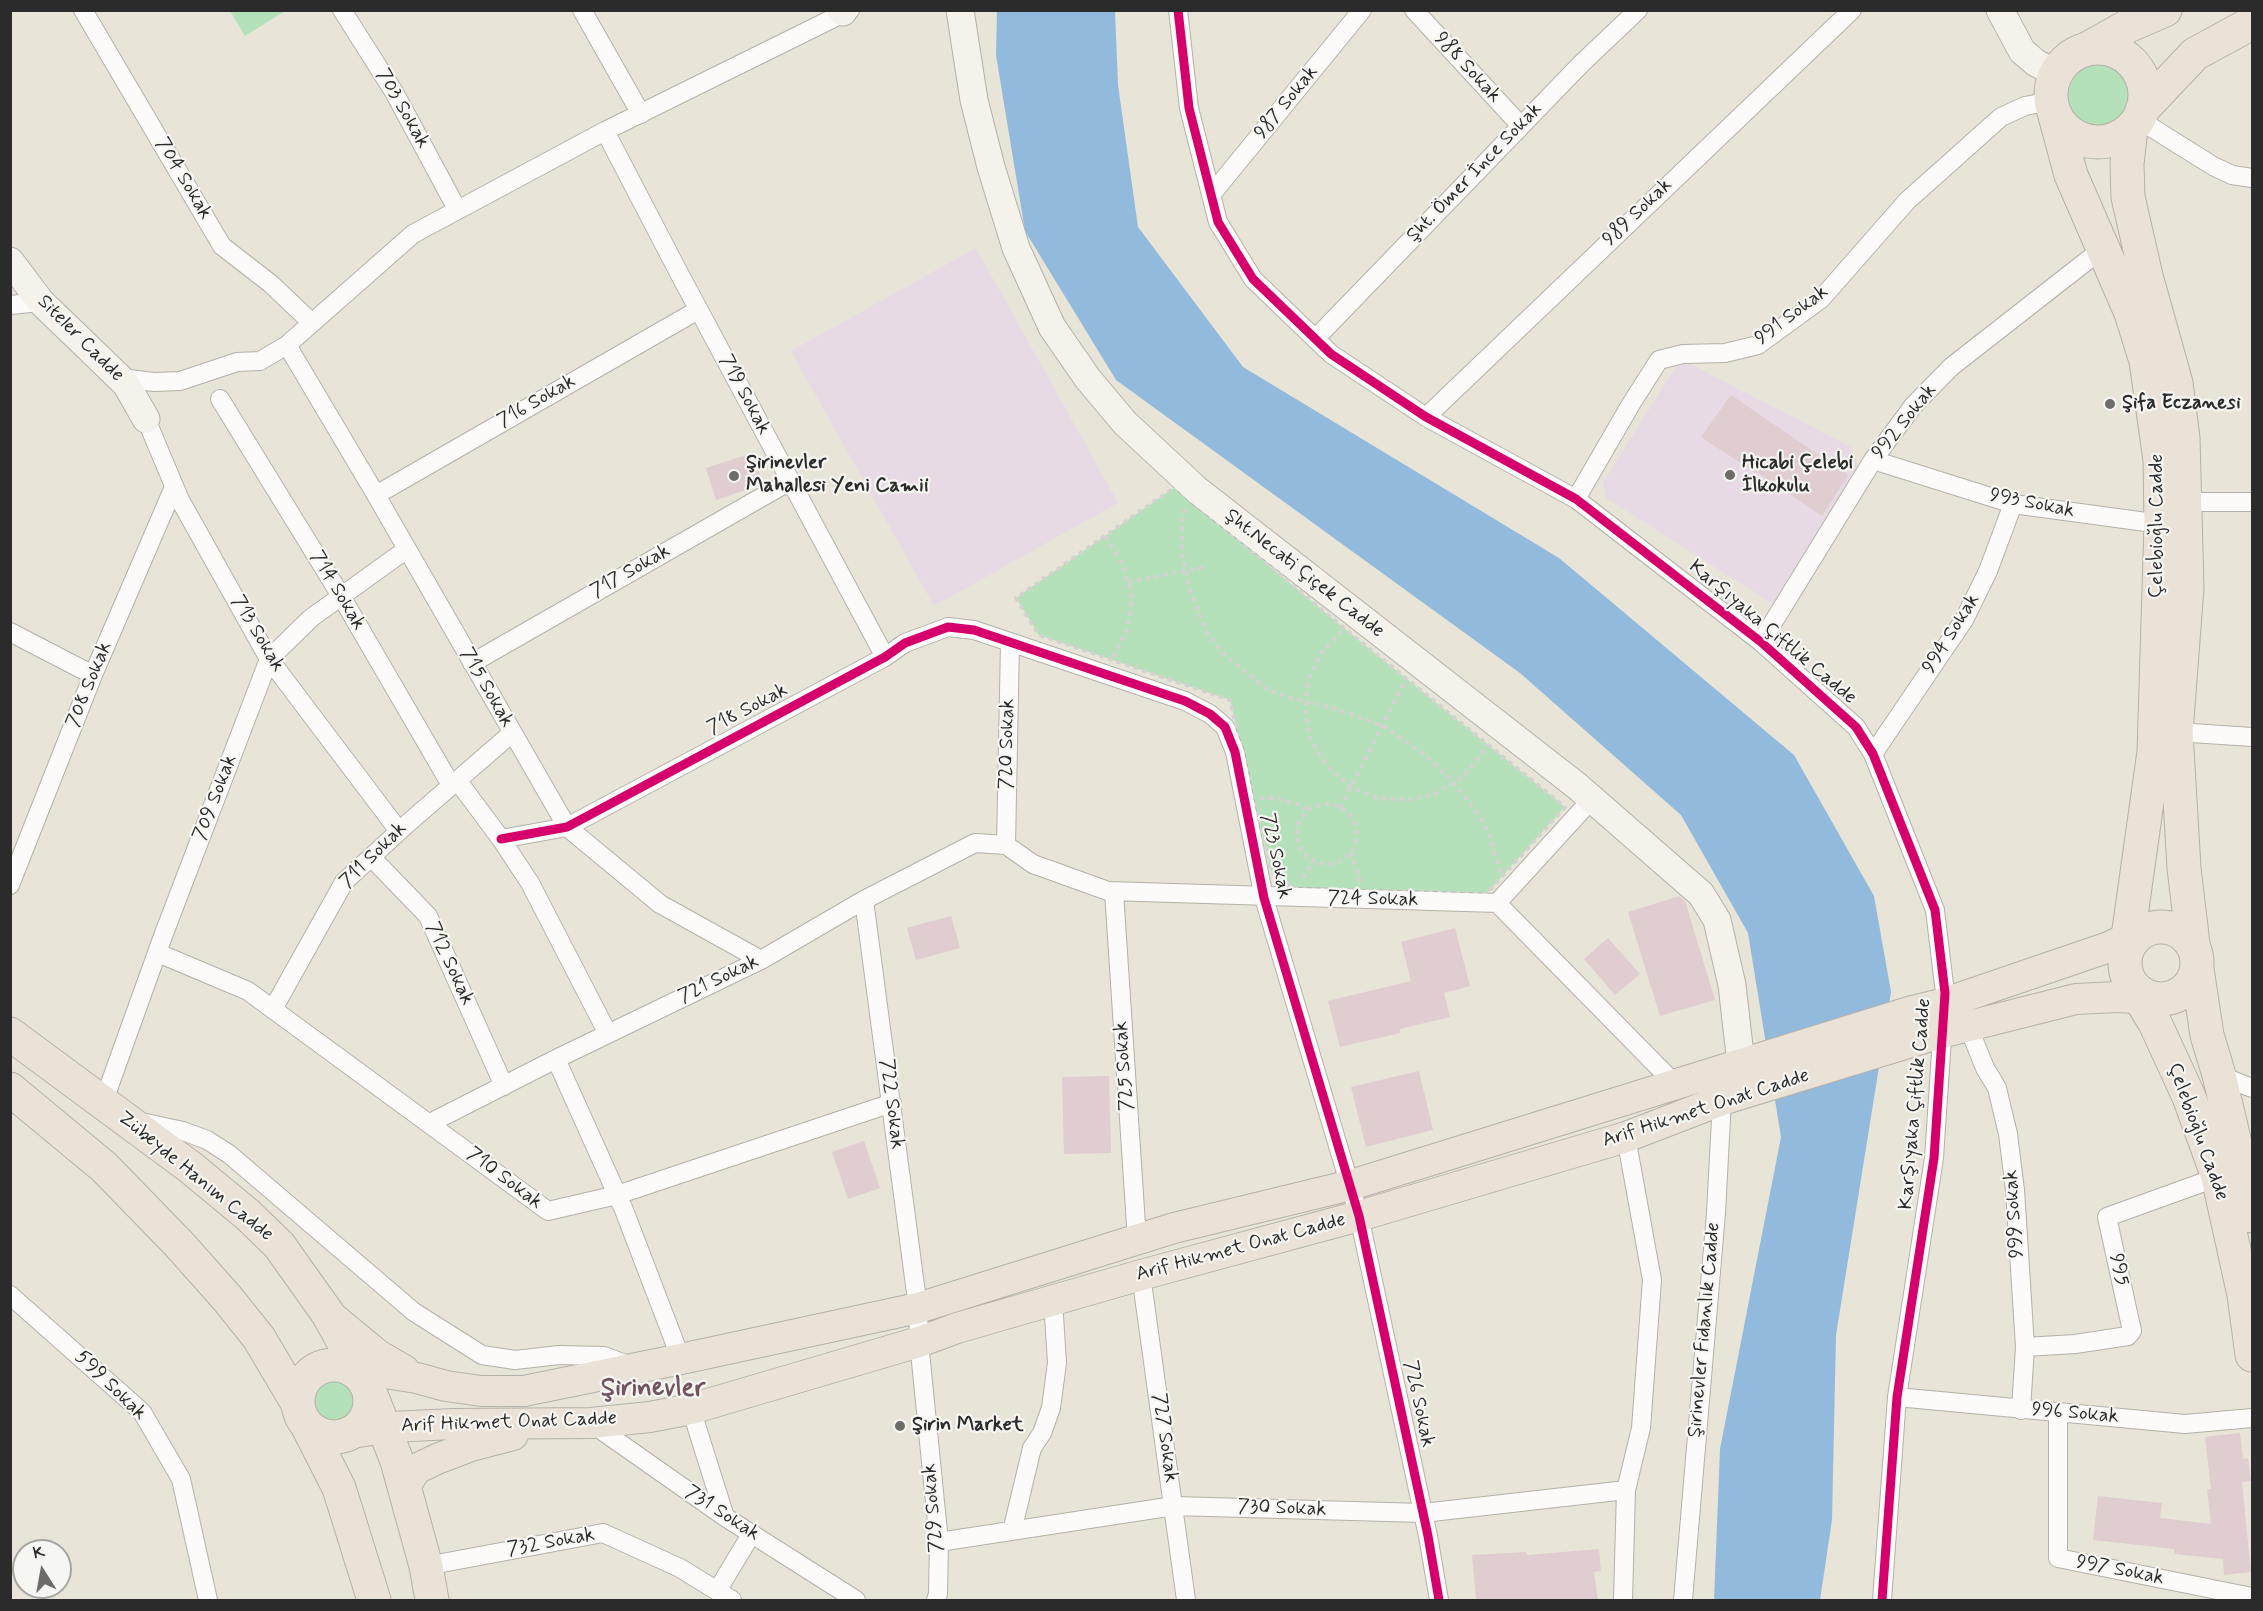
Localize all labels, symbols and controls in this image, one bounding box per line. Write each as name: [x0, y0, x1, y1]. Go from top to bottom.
street label: 988 Sokak: [1428, 28, 1506, 108]
street label: 987 Sokak: [1250, 61, 1324, 145]
street label: 703 Sokak: [370, 65, 434, 153]
street label: Şht. Ömer İnce Sokak: [1402, 98, 1548, 248]
street label: 704 Sokak: [149, 134, 217, 224]
street label: 989 Sokak: [1598, 174, 1678, 252]
street label: 991 Sokak: [1751, 281, 1833, 351]
street label: Siteler Cadde: [31, 290, 129, 388]
street label: 719 Sokak: [713, 351, 775, 439]
street label: 716 Sokak: [494, 370, 580, 434]
street label: 992 Sokak: [1867, 380, 1943, 464]
place label: Şifa Eczanesi: [2122, 392, 2241, 416]
marker: Şifa Eczanesi: [2103, 397, 2117, 411]
place label: Şirinevler Mahallesi Yeni Camii: [746, 452, 929, 499]
place label: Hicabi Çelebi İlkokulu: [1742, 452, 1853, 499]
street label: Çelebioğlu Cadde: [2146, 454, 2170, 598]
marker: Hicabi Çelebi İlkokulu: [1723, 468, 1737, 482]
marker: Şirinevler Mahallesi Yeni Camii: [727, 469, 741, 483]
street label: 993 Sokak: [1988, 484, 2076, 524]
street label: Şht.Necati Çiçek Cadde: [1219, 504, 1389, 644]
street label: 717 Sokak: [587, 540, 675, 604]
street label: 714 Sokak: [304, 547, 370, 635]
street label: Karşıyaka Çiftlik Cadde: [1683, 556, 1861, 710]
street label: 994 Sokak: [1918, 590, 1986, 678]
street label: 713 Sokak: [225, 591, 289, 677]
street label: 708 Sokak: [62, 639, 118, 731]
street label: 715 Sokak: [454, 644, 518, 732]
street label: 718 Sokak: [704, 679, 792, 741]
street label: 720 Sokak: [995, 698, 1021, 790]
street label: 709 Sokak: [189, 752, 243, 844]
street label: 723 Sokak: [1254, 811, 1296, 901]
street label: 711 Sokak: [336, 818, 412, 894]
street label: 724 Sokak: [1328, 887, 1418, 913]
street label: 712 Sokak: [419, 919, 479, 1009]
street label: 721 Sokak: [675, 950, 763, 1010]
street label: Karşıyaka Çiftlik Cadde: [1895, 997, 1937, 1211]
street label: 725 Sokak: [1110, 1020, 1140, 1112]
street label: 722 Sokak: [874, 1058, 908, 1150]
street label: Çelebioğlu Cadde: [2161, 1060, 2233, 1204]
street label: Arif Hikmet Onat Cadde: [1600, 1064, 1812, 1154]
street label: Zübeyde Hanım Cadde: [112, 1107, 278, 1247]
street label: 710 Sokak: [461, 1143, 547, 1215]
street label: 999 Sokak: [2000, 1169, 2030, 1259]
street label: Arif Hikmet Onat Cadde: [1134, 1208, 1348, 1288]
street label: Şirinevler Fidanlık Cadde: [1684, 1221, 1726, 1439]
street label: 995: [2103, 1251, 2133, 1289]
street label: 599 Sokak: [69, 1346, 151, 1426]
street label: 726 Sokak: [1397, 1358, 1439, 1450]
district label: Şirinevler: [601, 1374, 705, 1406]
street label: 727 Sokak: [1146, 1392, 1182, 1484]
street label: 996 Sokak: [2031, 1398, 2119, 1430]
street label: Arif Hikmet Onat Cadde: [401, 1407, 617, 1439]
place label: Şirin Market: [912, 1414, 1024, 1438]
marker: Şirin Market: [893, 1419, 907, 1433]
street label: 729 Sokak: [918, 1463, 950, 1553]
street label: 731 Sokak: [680, 1481, 764, 1547]
street label: 730 Sokak: [1237, 1495, 1327, 1523]
street label: 732 Sokak: [505, 1523, 597, 1563]
north arrow: [12, 1539, 72, 1599]
text: K: [31, 1541, 46, 1564]
street label: 997 Sokak: [2074, 1551, 2166, 1591]

